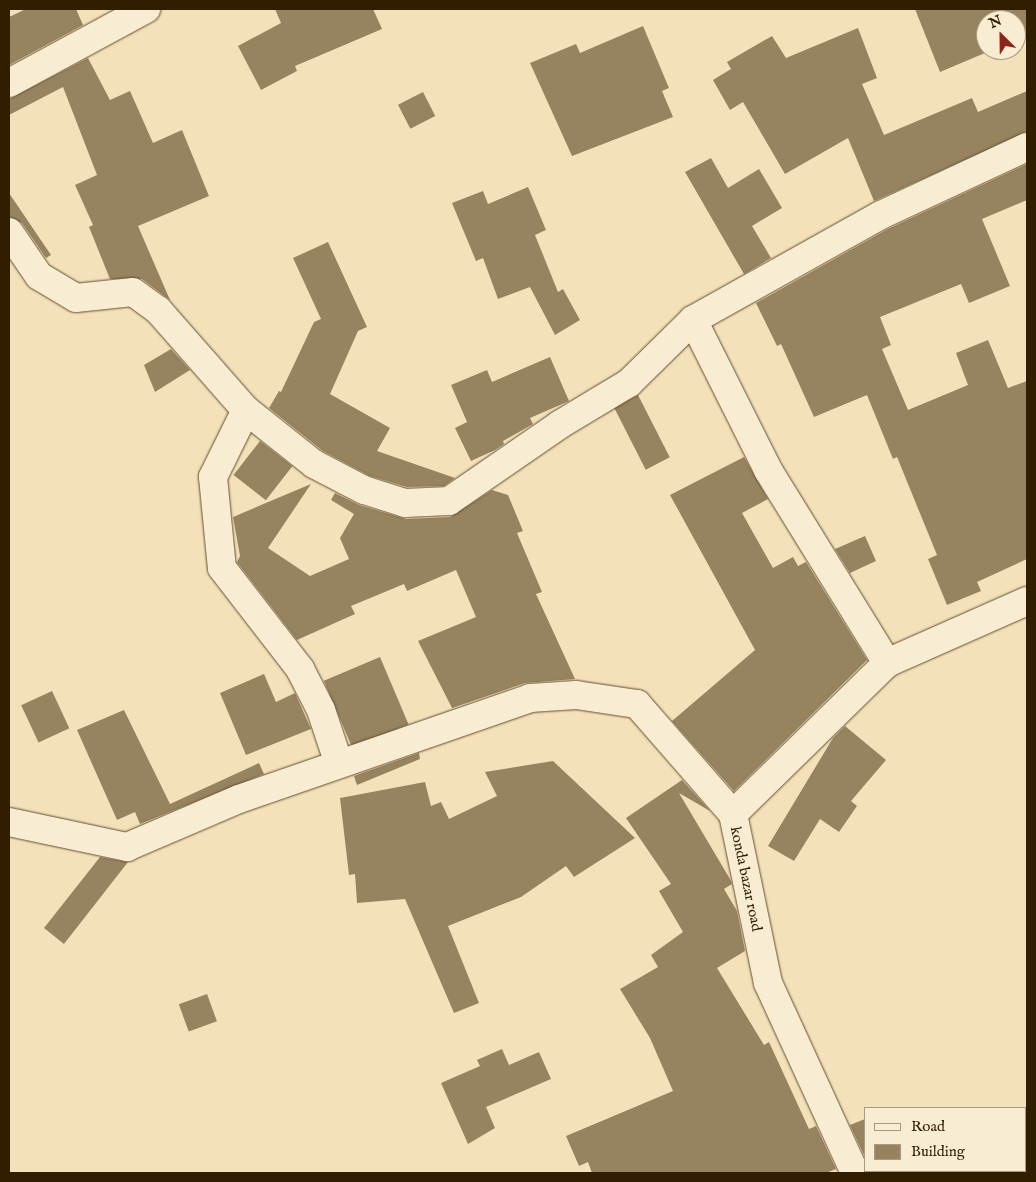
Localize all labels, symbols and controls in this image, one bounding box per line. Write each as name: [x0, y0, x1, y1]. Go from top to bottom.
north arrow: [976, 10, 1026, 60]
text: N: [986, 11, 1005, 33]
street label: konda bazar road: [726, 825, 766, 933]
legend: [864, 1107, 1026, 1172]
text: Road: [911, 1117, 945, 1136]
text: Building: [911, 1142, 965, 1161]

